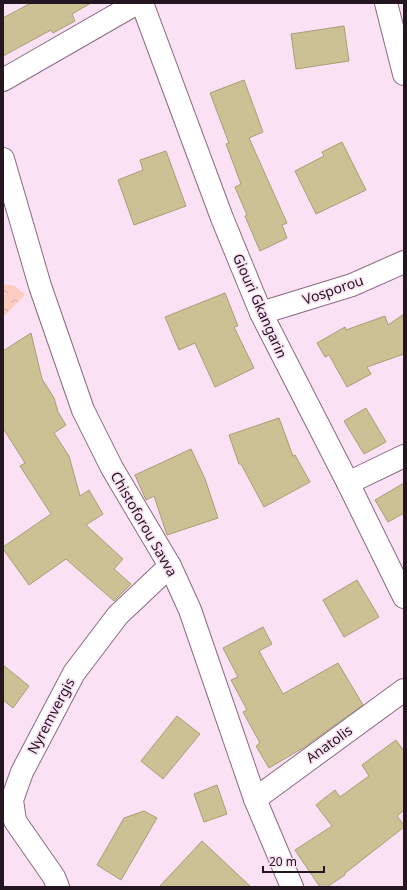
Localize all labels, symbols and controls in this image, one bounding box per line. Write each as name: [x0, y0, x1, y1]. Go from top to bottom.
street label: Giouri Gkangarin: [229, 250, 292, 361]
street label: Vosporou: [300, 270, 366, 309]
street label: Chistoforou Savva: [107, 468, 182, 580]
street label: Nyremvergis: [22, 674, 79, 757]
street label: Anatolis: [302, 720, 356, 767]
scale bar: [263, 848, 324, 874]
text: 20 m: [269, 853, 297, 870]

